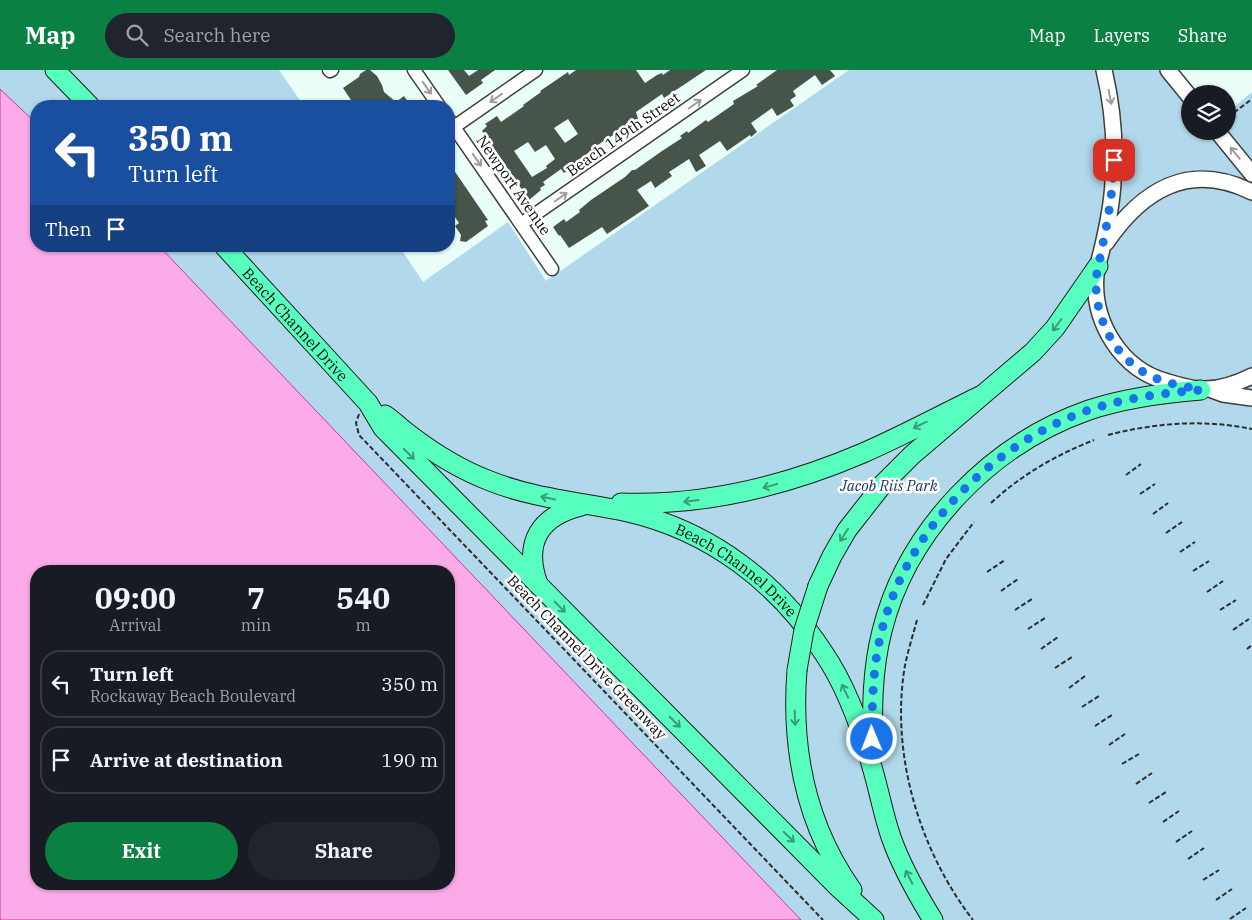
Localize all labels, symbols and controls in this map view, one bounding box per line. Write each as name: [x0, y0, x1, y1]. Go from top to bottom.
search box: [105, 13, 455, 58]
text: Map: [25, 19, 75, 51]
icon: search: [123, 21, 151, 49]
text: Search here: [163, 23, 270, 47]
text: Map: [1029, 24, 1066, 47]
text: Layers: [1094, 24, 1150, 47]
text: Share: [1178, 24, 1227, 47]
one-way arrow: [422, 81, 432, 95]
map controls: [1181, 85, 1236, 140]
button: layers: [1181, 85, 1236, 140]
street label: Beach 149th Street: [563, 88, 683, 180]
one-way arrow: [1106, 89, 1115, 105]
one-way arrow: [489, 93, 503, 103]
one-way arrow: [687, 99, 701, 109]
text: 350 m: [128, 115, 233, 161]
icon: left: [45, 120, 110, 185]
street label: Newport Avenue: [473, 131, 555, 239]
pin: [1093, 139, 1135, 181]
icon: arrive: [1100, 146, 1128, 174]
one-way arrow: [1229, 146, 1240, 159]
one-way arrow: [472, 153, 482, 167]
text: Turn left: [128, 159, 218, 188]
one-way arrow: [554, 192, 568, 202]
icon: arrive: [102, 215, 130, 243]
text: Then: [45, 217, 92, 241]
street label: Beach Channel Drive: [239, 263, 353, 385]
one-way arrow: [1052, 318, 1062, 332]
one-way arrow: [913, 421, 928, 430]
one-way arrow: [403, 448, 415, 460]
park label: Jacob Riis Park: [839, 476, 938, 495]
one-way arrow: [762, 481, 778, 491]
one-way arrow: [540, 492, 556, 502]
one-way arrow: [683, 496, 699, 506]
street label: Beach Channel Drive: [673, 519, 802, 620]
one-way arrow: [839, 528, 849, 542]
street label: Beach Channel Drive Greenway: [503, 571, 671, 743]
text: 09:00: [95, 578, 176, 617]
text: 7: [247, 578, 265, 617]
text: 540: [336, 578, 390, 617]
one-way arrow: [554, 601, 566, 613]
text: Arrival: [109, 615, 161, 635]
text: min: [241, 615, 271, 635]
text: m: [356, 615, 371, 635]
text: Turn left: [90, 662, 173, 686]
icon: left: [47, 670, 75, 698]
text: 350 m: [381, 672, 438, 696]
one-way arrow: [840, 683, 850, 698]
text: Rockaway Beach Boulevard: [90, 686, 296, 706]
one-way arrow: [791, 710, 800, 726]
position arrow: [845, 712, 897, 764]
one-way arrow: [668, 716, 681, 728]
icon: arrive: [47, 746, 75, 774]
text: Arrive at destination: [90, 748, 283, 772]
text: 190 m: [381, 748, 438, 772]
button: Exit: [45, 822, 238, 880]
button: Share: [248, 822, 440, 880]
one-way arrow: [783, 831, 795, 844]
one-way arrow: [904, 870, 914, 885]

